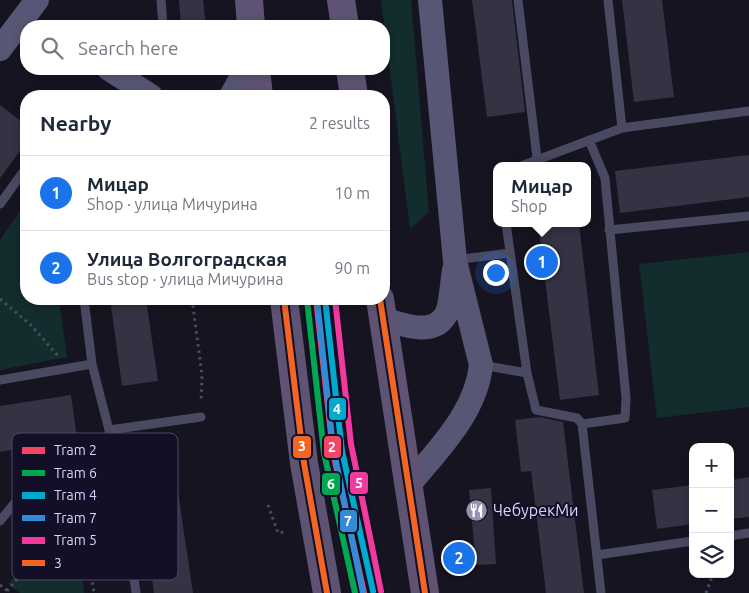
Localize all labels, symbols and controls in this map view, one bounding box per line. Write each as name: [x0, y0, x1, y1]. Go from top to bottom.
search box: [20, 20, 390, 75]
icon: search: [38, 34, 66, 62]
text: Search here: [78, 37, 178, 59]
text: Nearby: [40, 111, 111, 135]
text: 2 results: [309, 114, 370, 132]
popup: [493, 162, 591, 227]
text: Мицар: [87, 173, 149, 195]
text: Мицар: [511, 175, 573, 197]
text: 1: [51, 184, 61, 202]
text: 10 m: [334, 184, 370, 202]
text: Shop · улица Мичурина: [87, 195, 258, 213]
text: Shop: [511, 197, 547, 215]
pin: 1: [526, 243, 558, 281]
text: Улица Волгоградская: [87, 248, 287, 270]
text: 2: [51, 259, 61, 277]
text: 90 m: [334, 259, 370, 277]
your location: [483, 260, 509, 286]
text: Bus stop · улица Мичурина: [87, 270, 283, 288]
line badge: 4: [328, 397, 347, 421]
text: 4: [333, 401, 341, 417]
legend: [12, 433, 178, 580]
line badge: 3: [292, 435, 312, 459]
line badge: 2: [323, 435, 342, 459]
text: 3: [298, 438, 306, 454]
text: 2: [328, 439, 336, 455]
text: Tram 2: [54, 442, 97, 458]
map controls: [689, 443, 734, 578]
button: +: [689, 443, 734, 488]
text: Tram 6: [54, 465, 97, 481]
line badge: 5: [349, 471, 369, 495]
line badge: 6: [321, 472, 341, 496]
text: 5: [355, 475, 363, 491]
text: 6: [327, 476, 335, 492]
text: Tram 4: [54, 487, 97, 503]
button: −: [689, 488, 734, 533]
restaurant icon: ЧебурекМи: [465, 498, 489, 522]
place label: ЧебурекМи: [493, 501, 579, 519]
line badge: 7: [339, 509, 358, 533]
text: Tram 7: [54, 510, 97, 526]
text: 7: [344, 513, 352, 529]
text: Tram 5: [54, 532, 97, 548]
button: layers: [689, 533, 734, 578]
pin: 2: [443, 539, 475, 577]
text: 3: [54, 555, 62, 571]

